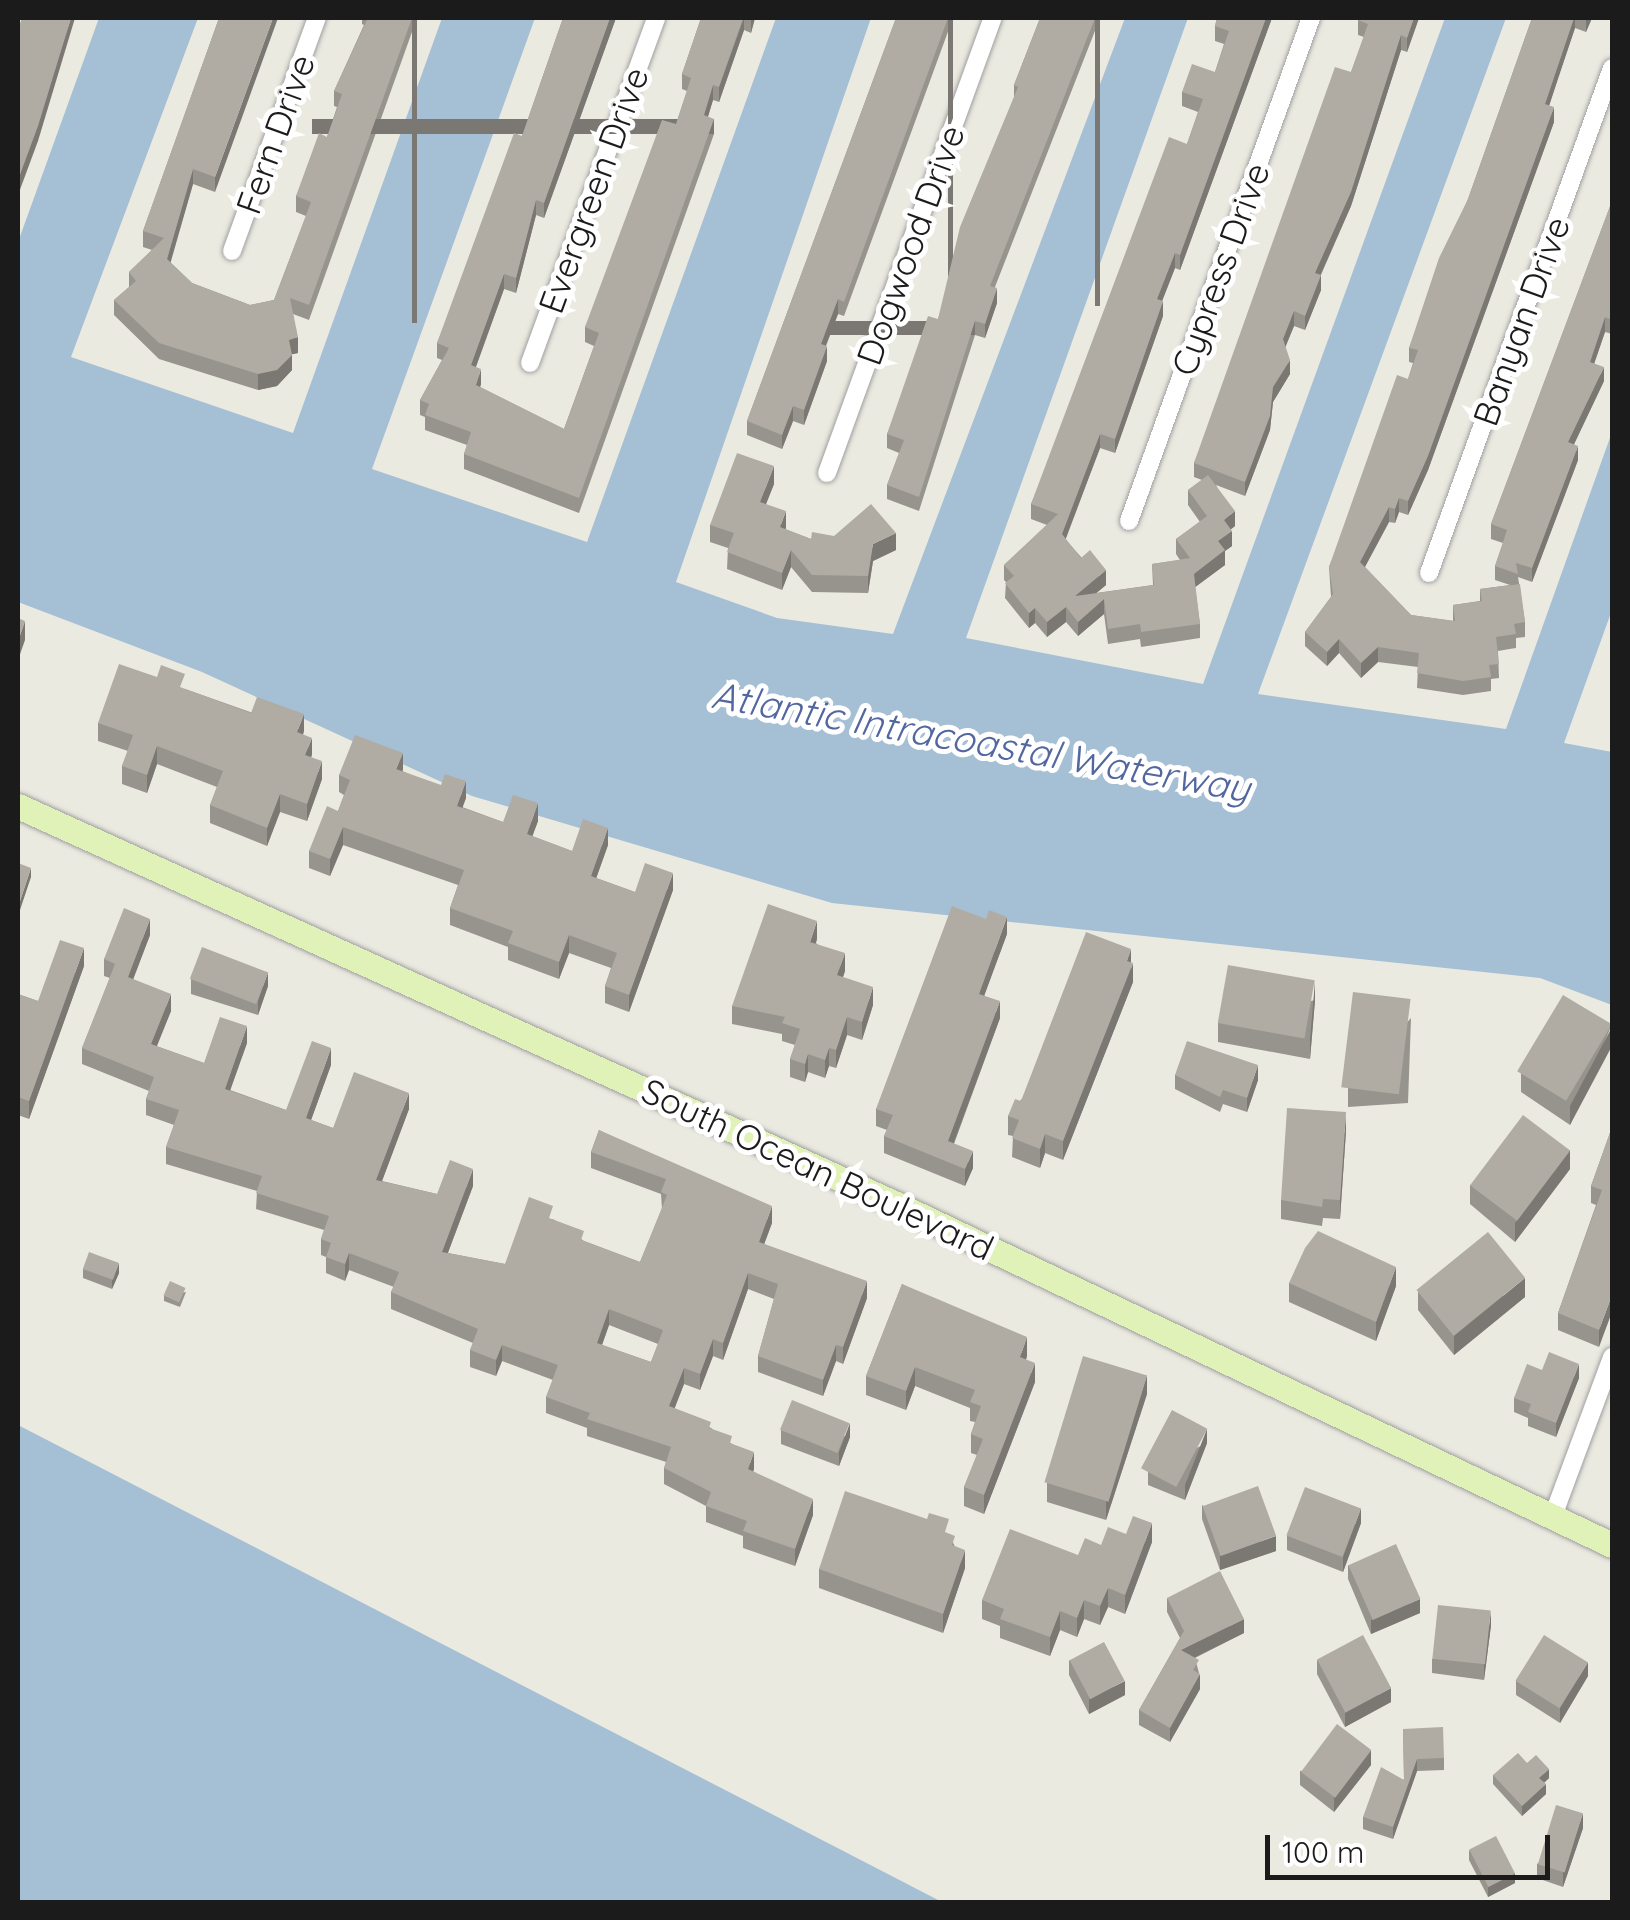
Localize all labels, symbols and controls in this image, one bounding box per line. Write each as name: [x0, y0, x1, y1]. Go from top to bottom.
street label: Fern Drive: [227, 49, 323, 219]
street label: Evergreen Drive: [529, 61, 657, 319]
street label: Dogwood Drive: [847, 119, 973, 371]
street label: Cypress Drive: [1162, 157, 1278, 381]
street label: Banyan Drive: [1464, 211, 1578, 431]
water label: Atlantic Intracoastal Waterway: [708, 672, 1254, 812]
street label: South Ocean Boulevard: [636, 1069, 1000, 1269]
scale bar: [1270, 1815, 1555, 1877]
text: 100 m: [1282, 1833, 1364, 1871]

